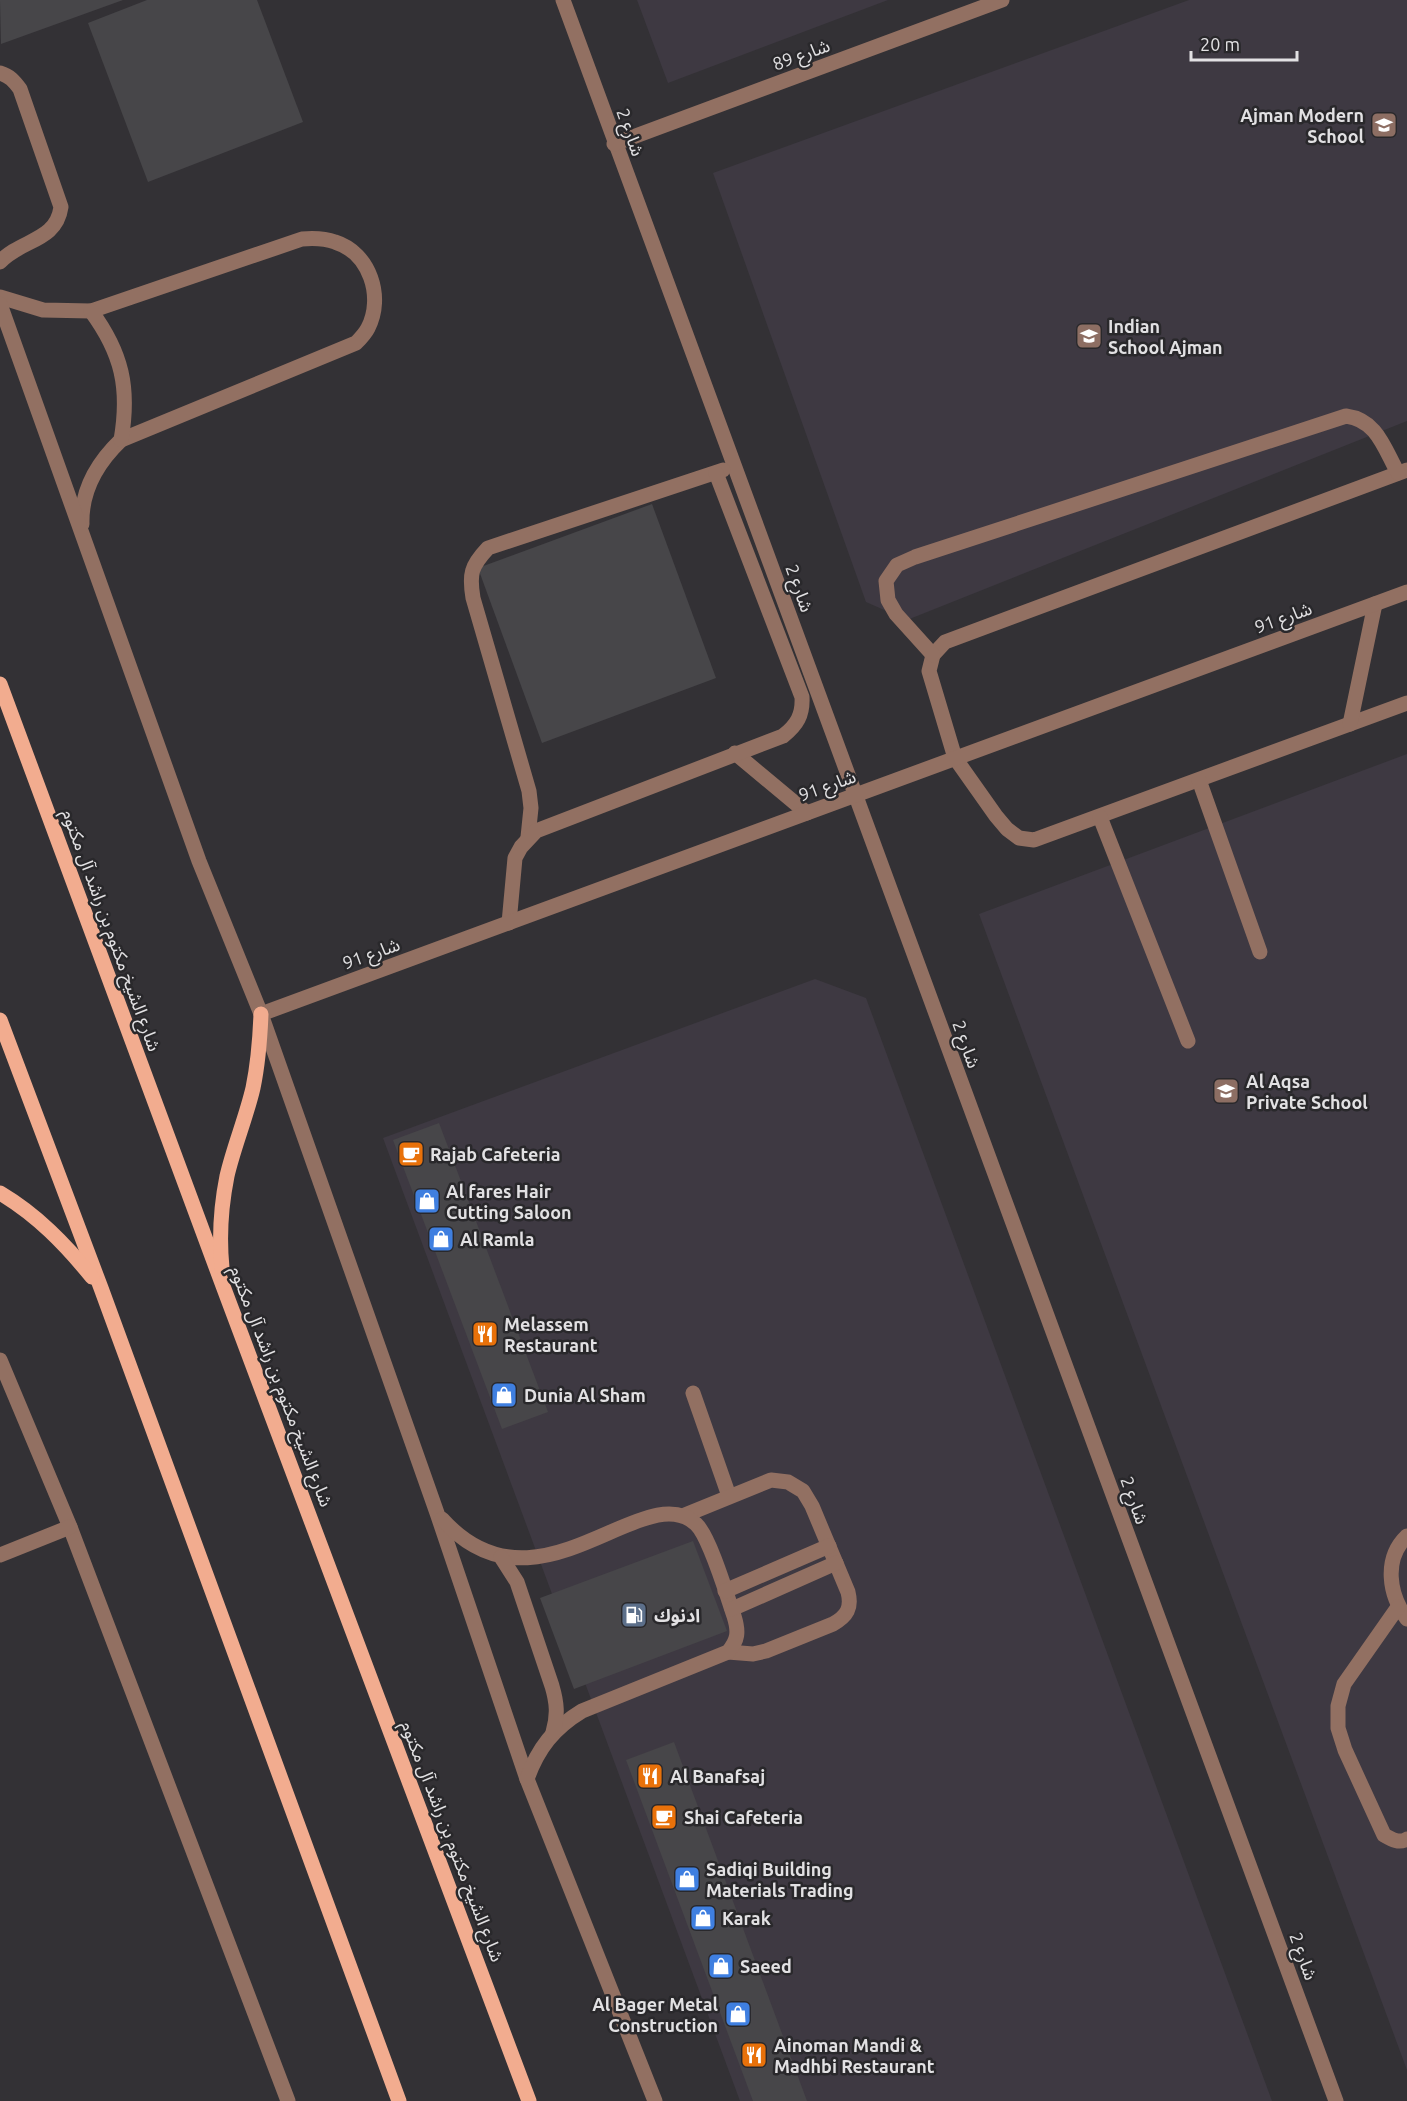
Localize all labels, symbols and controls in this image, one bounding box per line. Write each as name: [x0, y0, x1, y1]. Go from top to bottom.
scale bar: [1191, 24, 1298, 62]
street label: شارع 89: [770, 34, 834, 78]
text: 20 m: [1200, 34, 1240, 54]
street label: شارع 2: [608, 105, 649, 160]
place label: Ajman Modern School: [1240, 105, 1365, 146]
school or university icon: Ajman Modern School: [1369, 110, 1399, 140]
place label: Indian School Ajman: [1108, 316, 1222, 357]
school or university icon: Indian School Ajman: [1074, 321, 1104, 351]
street label: شارع 2: [777, 561, 818, 616]
street label: شارع 91: [1252, 597, 1316, 641]
street label: شارع 91: [796, 765, 860, 809]
street label: شارع الشيخ مكتوم بن راشد آل مكتوم: [54, 806, 165, 1056]
street label: شارع 91: [340, 933, 404, 977]
street label: شارع 2: [944, 1017, 985, 1072]
place label: Al Aqsa Private School: [1246, 1071, 1368, 1112]
school or university icon: Al Aqsa Private School: [1211, 1076, 1241, 1106]
cafe icon: Rajab Cafeteria: [396, 1139, 426, 1169]
place label: Rajab Cafeteria: [430, 1144, 560, 1164]
place label: Al fares Hair Cutting Saloon: [446, 1181, 572, 1222]
shop icon: Al fares Hair Cutting Saloon: [412, 1186, 442, 1216]
shop icon: Al Ramla: [426, 1224, 456, 1254]
place label: Al Ramla: [460, 1229, 535, 1249]
street label: شارع الشيخ مكتوم بن راشد آل مكتوم: [222, 1263, 337, 1511]
place label: Melassem Restaurant: [504, 1314, 598, 1355]
restaurant icon: Melassem Restaurant: [470, 1319, 500, 1349]
shop icon: Dunia Al Sham: [489, 1380, 519, 1410]
place label: Dunia Al Sham: [524, 1385, 646, 1405]
street label: شارع 2: [1112, 1473, 1153, 1528]
fuel station icon: ادنوك: [619, 1600, 649, 1630]
place label: ادنوك: [654, 1605, 700, 1626]
street label: شارع الشيخ مكتوم بن راشد آل مكتوم: [393, 1718, 508, 1966]
restaurant icon: Al Banafsaj: [635, 1761, 665, 1791]
place label: Al Banafsaj: [670, 1766, 765, 1786]
cafe icon: Shai Cafeteria: [649, 1802, 679, 1832]
place label: Shai Cafeteria: [684, 1807, 803, 1827]
place label: Sadiqi Building Materials Trading: [706, 1859, 854, 1900]
shop icon: Sadiqi Building Materials Trading: [672, 1864, 702, 1894]
shop icon: Karak: [688, 1903, 718, 1933]
place label: Karak: [722, 1908, 771, 1928]
street label: شارع 2: [1281, 1929, 1322, 1984]
shop icon: Saeed: [706, 1951, 736, 1981]
place label: Saeed: [740, 1956, 792, 1976]
place label: Al Bager Metal Construction: [592, 1994, 719, 2035]
shop icon: Al Bager Metal Construction: [723, 1999, 753, 2029]
place label: Ainoman Mandi & Madhbi Restaurant: [774, 2035, 935, 2076]
restaurant icon: Ainoman Mandi & Madhbi Restaurant: [739, 2040, 769, 2070]

